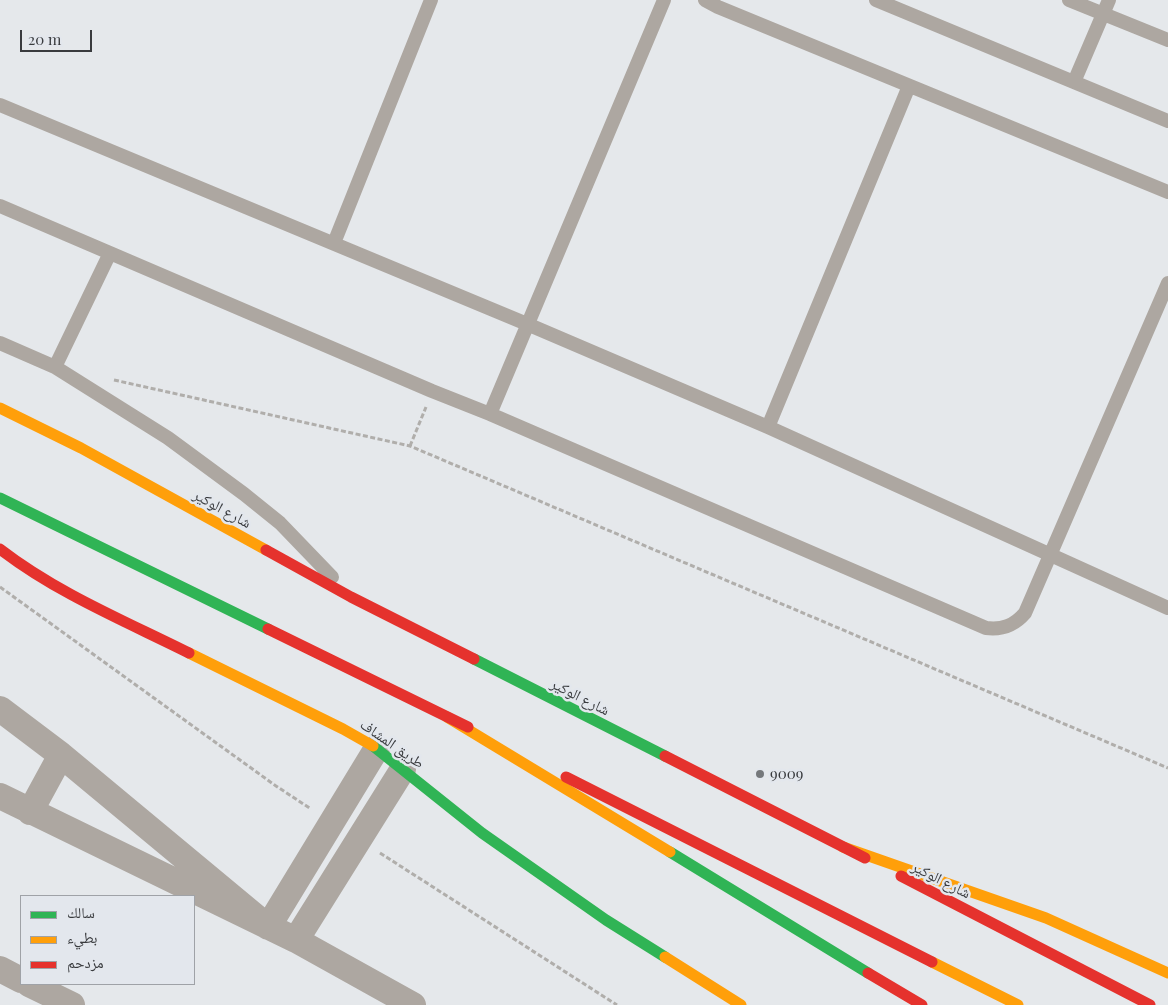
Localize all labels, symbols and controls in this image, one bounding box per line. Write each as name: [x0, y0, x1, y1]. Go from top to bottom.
scale bar: [22, 20, 95, 52]
text: 20 m: [28, 29, 61, 49]
street label: شارع الوكير: [190, 486, 254, 532]
street label: شارع الوكير: [548, 675, 612, 719]
street label: طريق المشاف: [357, 715, 427, 773]
place label: 9009: [770, 765, 803, 783]
marker: 9009: [754, 768, 766, 780]
street label: شارع الوكير: [909, 858, 973, 902]
legend: [20, 895, 195, 985]
text: سالك: [67, 902, 95, 922]
text: بطيء: [67, 927, 97, 947]
text: مزدحم: [67, 952, 104, 972]

